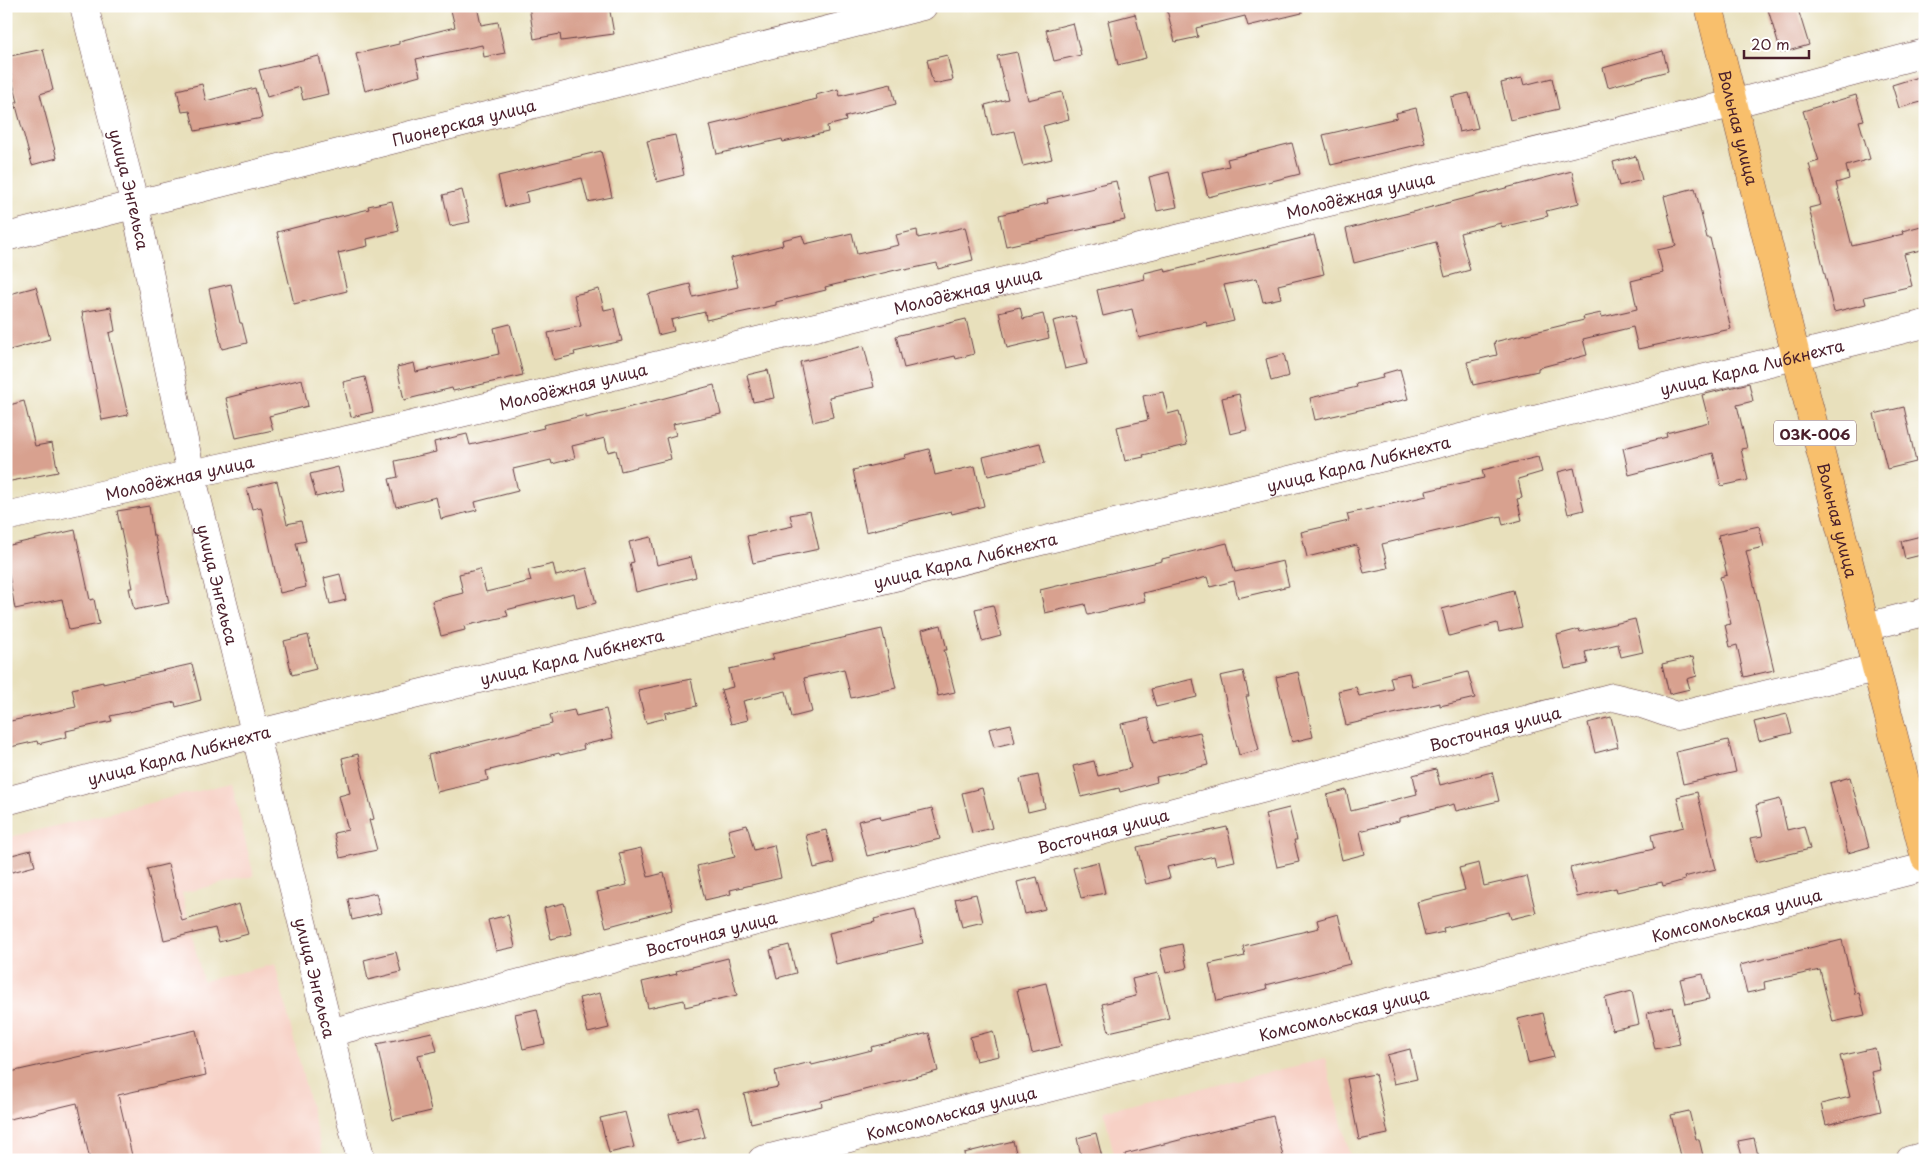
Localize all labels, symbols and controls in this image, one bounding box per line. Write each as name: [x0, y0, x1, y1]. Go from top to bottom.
scale bar: [1744, 28, 1808, 60]
text: 20 m: [1751, 32, 1790, 55]
street label: Вольная улица: [1713, 67, 1765, 188]
street label: Пионерская улица: [389, 92, 538, 151]
street label: улица Энгельса: [104, 126, 156, 252]
street label: Молодёжная улица: [1283, 165, 1437, 224]
street label: Молодёжная улица: [891, 260, 1044, 319]
street label: улица Карла Либкнехта: [1657, 332, 1846, 401]
street label: Молодёжная улица: [496, 356, 650, 415]
road number: 03К-006: [1774, 420, 1856, 446]
street label: улица Карла Либкнехта: [1264, 429, 1453, 497]
street label: Молодёжная улица: [103, 449, 256, 506]
street label: Вольная улица: [1812, 460, 1864, 580]
street label: улица Энгельса: [192, 522, 245, 647]
street label: улица Карла Либкнехта: [871, 526, 1059, 594]
street label: улица Карла Либкнехта: [477, 622, 666, 690]
street label: Восточная улица: [1426, 699, 1563, 757]
street label: улица Карла Либкнехта: [85, 719, 273, 791]
street label: Восточная улица: [1035, 802, 1171, 859]
street label: Комсомольская улица: [1649, 882, 1824, 947]
street label: Восточная улица: [643, 904, 780, 962]
street label: улица Энгельса: [289, 915, 342, 1040]
street label: Комсомольская улица: [1256, 980, 1431, 1046]
street label: Комсомольская улица: [864, 1079, 1039, 1145]

